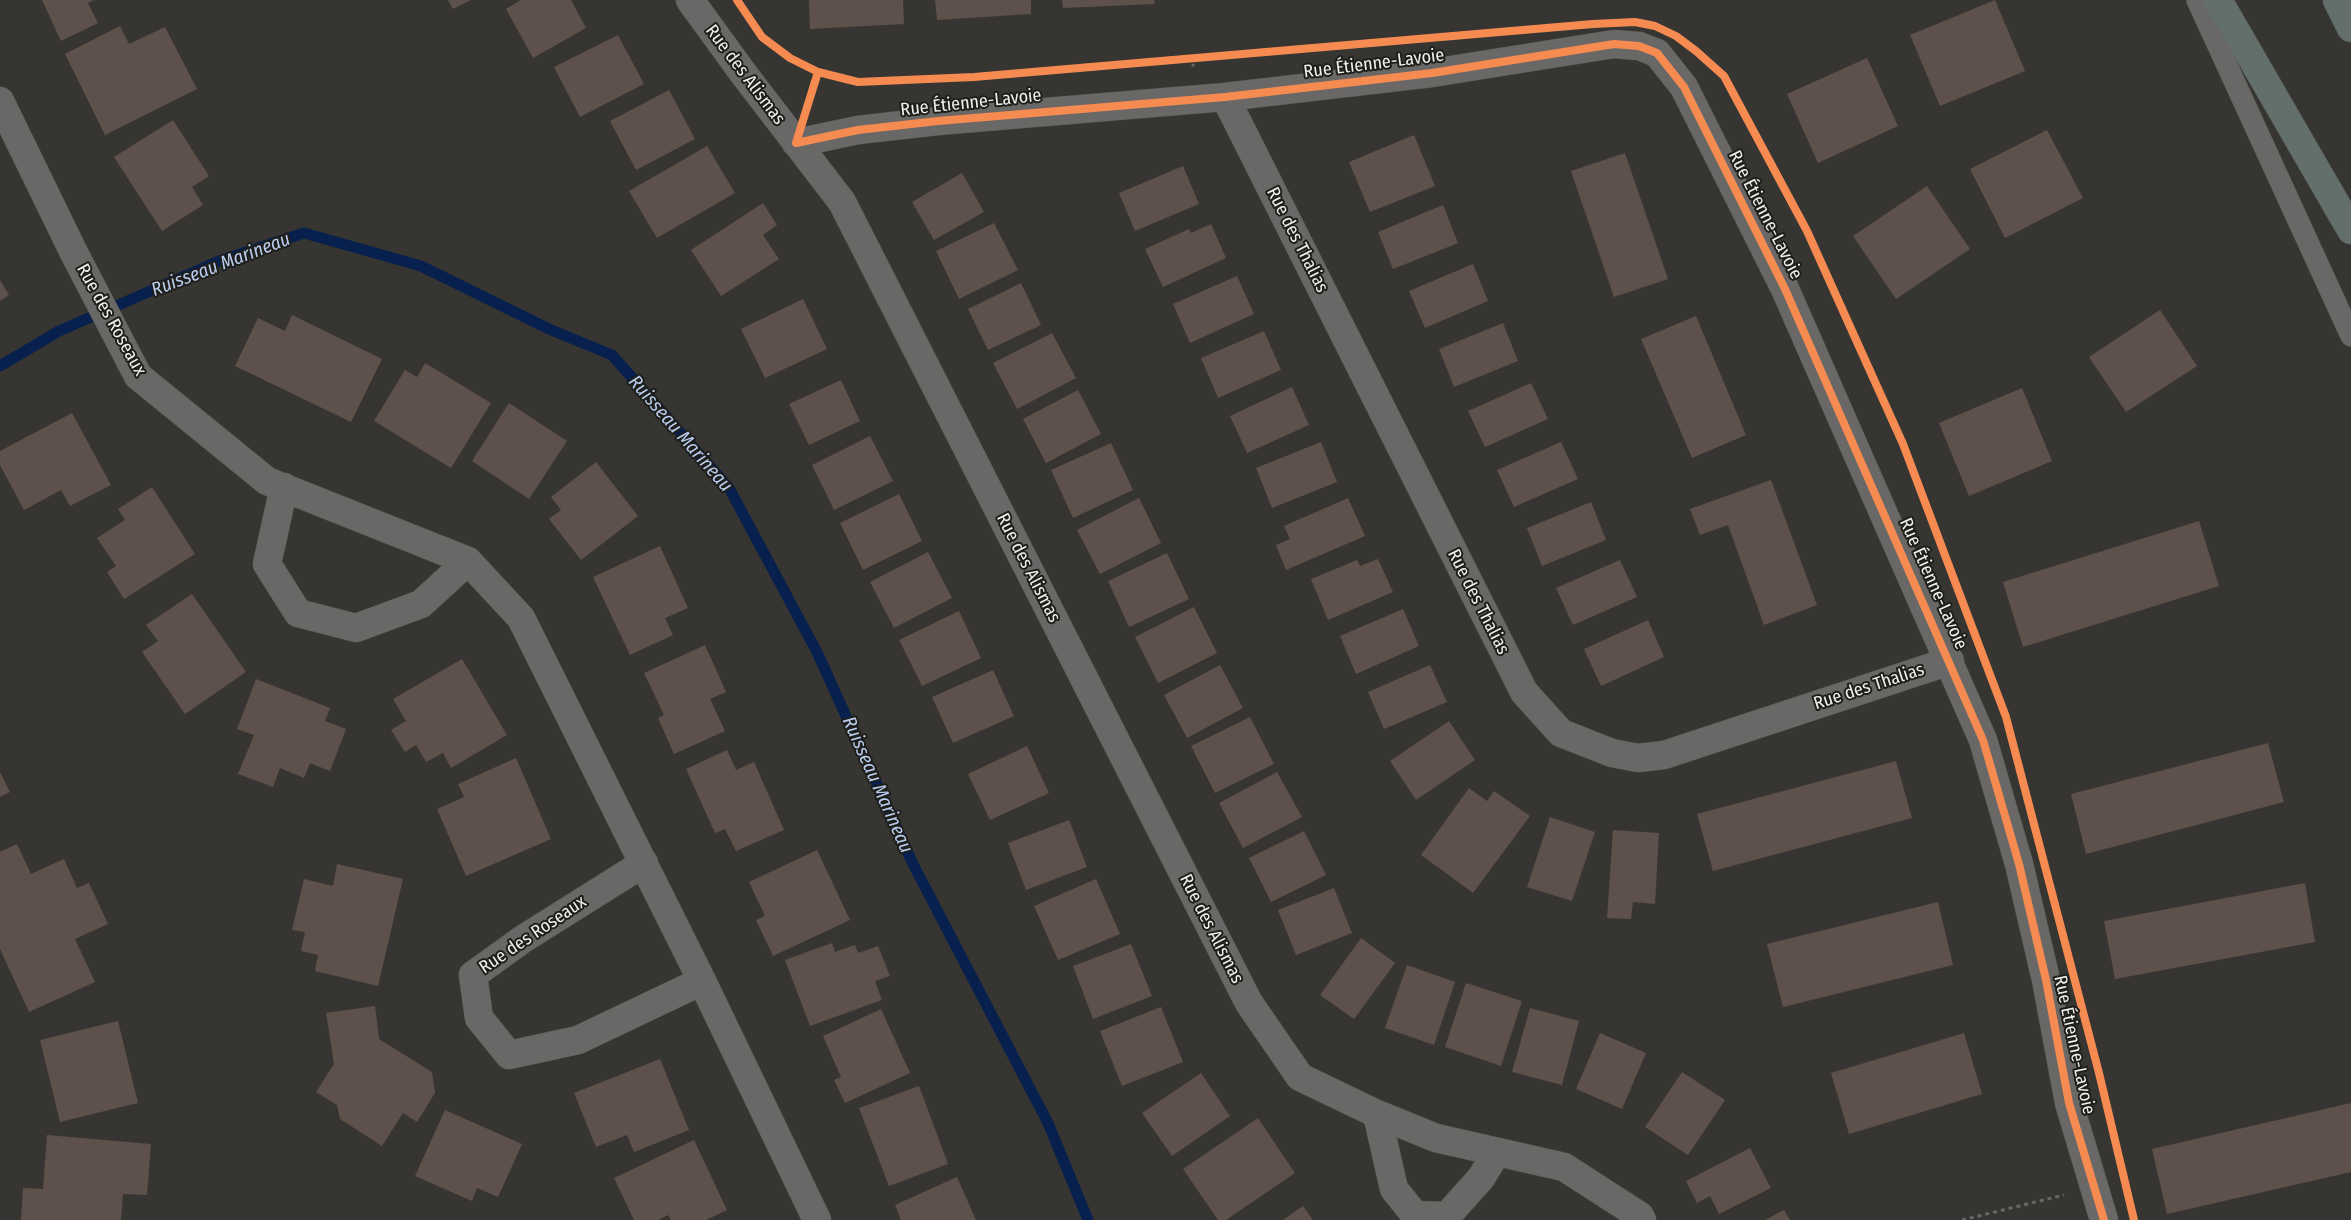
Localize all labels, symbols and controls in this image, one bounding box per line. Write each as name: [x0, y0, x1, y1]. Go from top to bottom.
street label: Rue des Alismas: [700, 21, 790, 129]
street label: Rue Étienne-Lavoie: [1302, 45, 1446, 83]
street label: Rue Étienne-Lavoie: [899, 85, 1043, 121]
street label: Rue Étienne-Lavoie: [1723, 147, 1807, 283]
street label: Rue des Thalias: [1261, 184, 1333, 296]
water label: Ruisseau Marineau: [148, 228, 294, 302]
street label: Rue des Roseaux: [71, 260, 151, 380]
water label: Ruisseau Marineau: [623, 371, 737, 497]
street label: Rue des Alismas: [991, 510, 1065, 626]
street label: Rue Étienne-Lavoie: [1894, 515, 1972, 653]
street label: Rue des Thalias: [1442, 546, 1514, 658]
street label: Rue des Thalias: [1811, 659, 1927, 715]
water label: Ruisseau Marineau: [837, 713, 917, 857]
street label: Rue des Alismas: [1174, 871, 1248, 987]
street label: Rue des Roseaux: [475, 891, 591, 979]
street label: Rue Étienne-Lavoie: [2049, 974, 2099, 1116]

